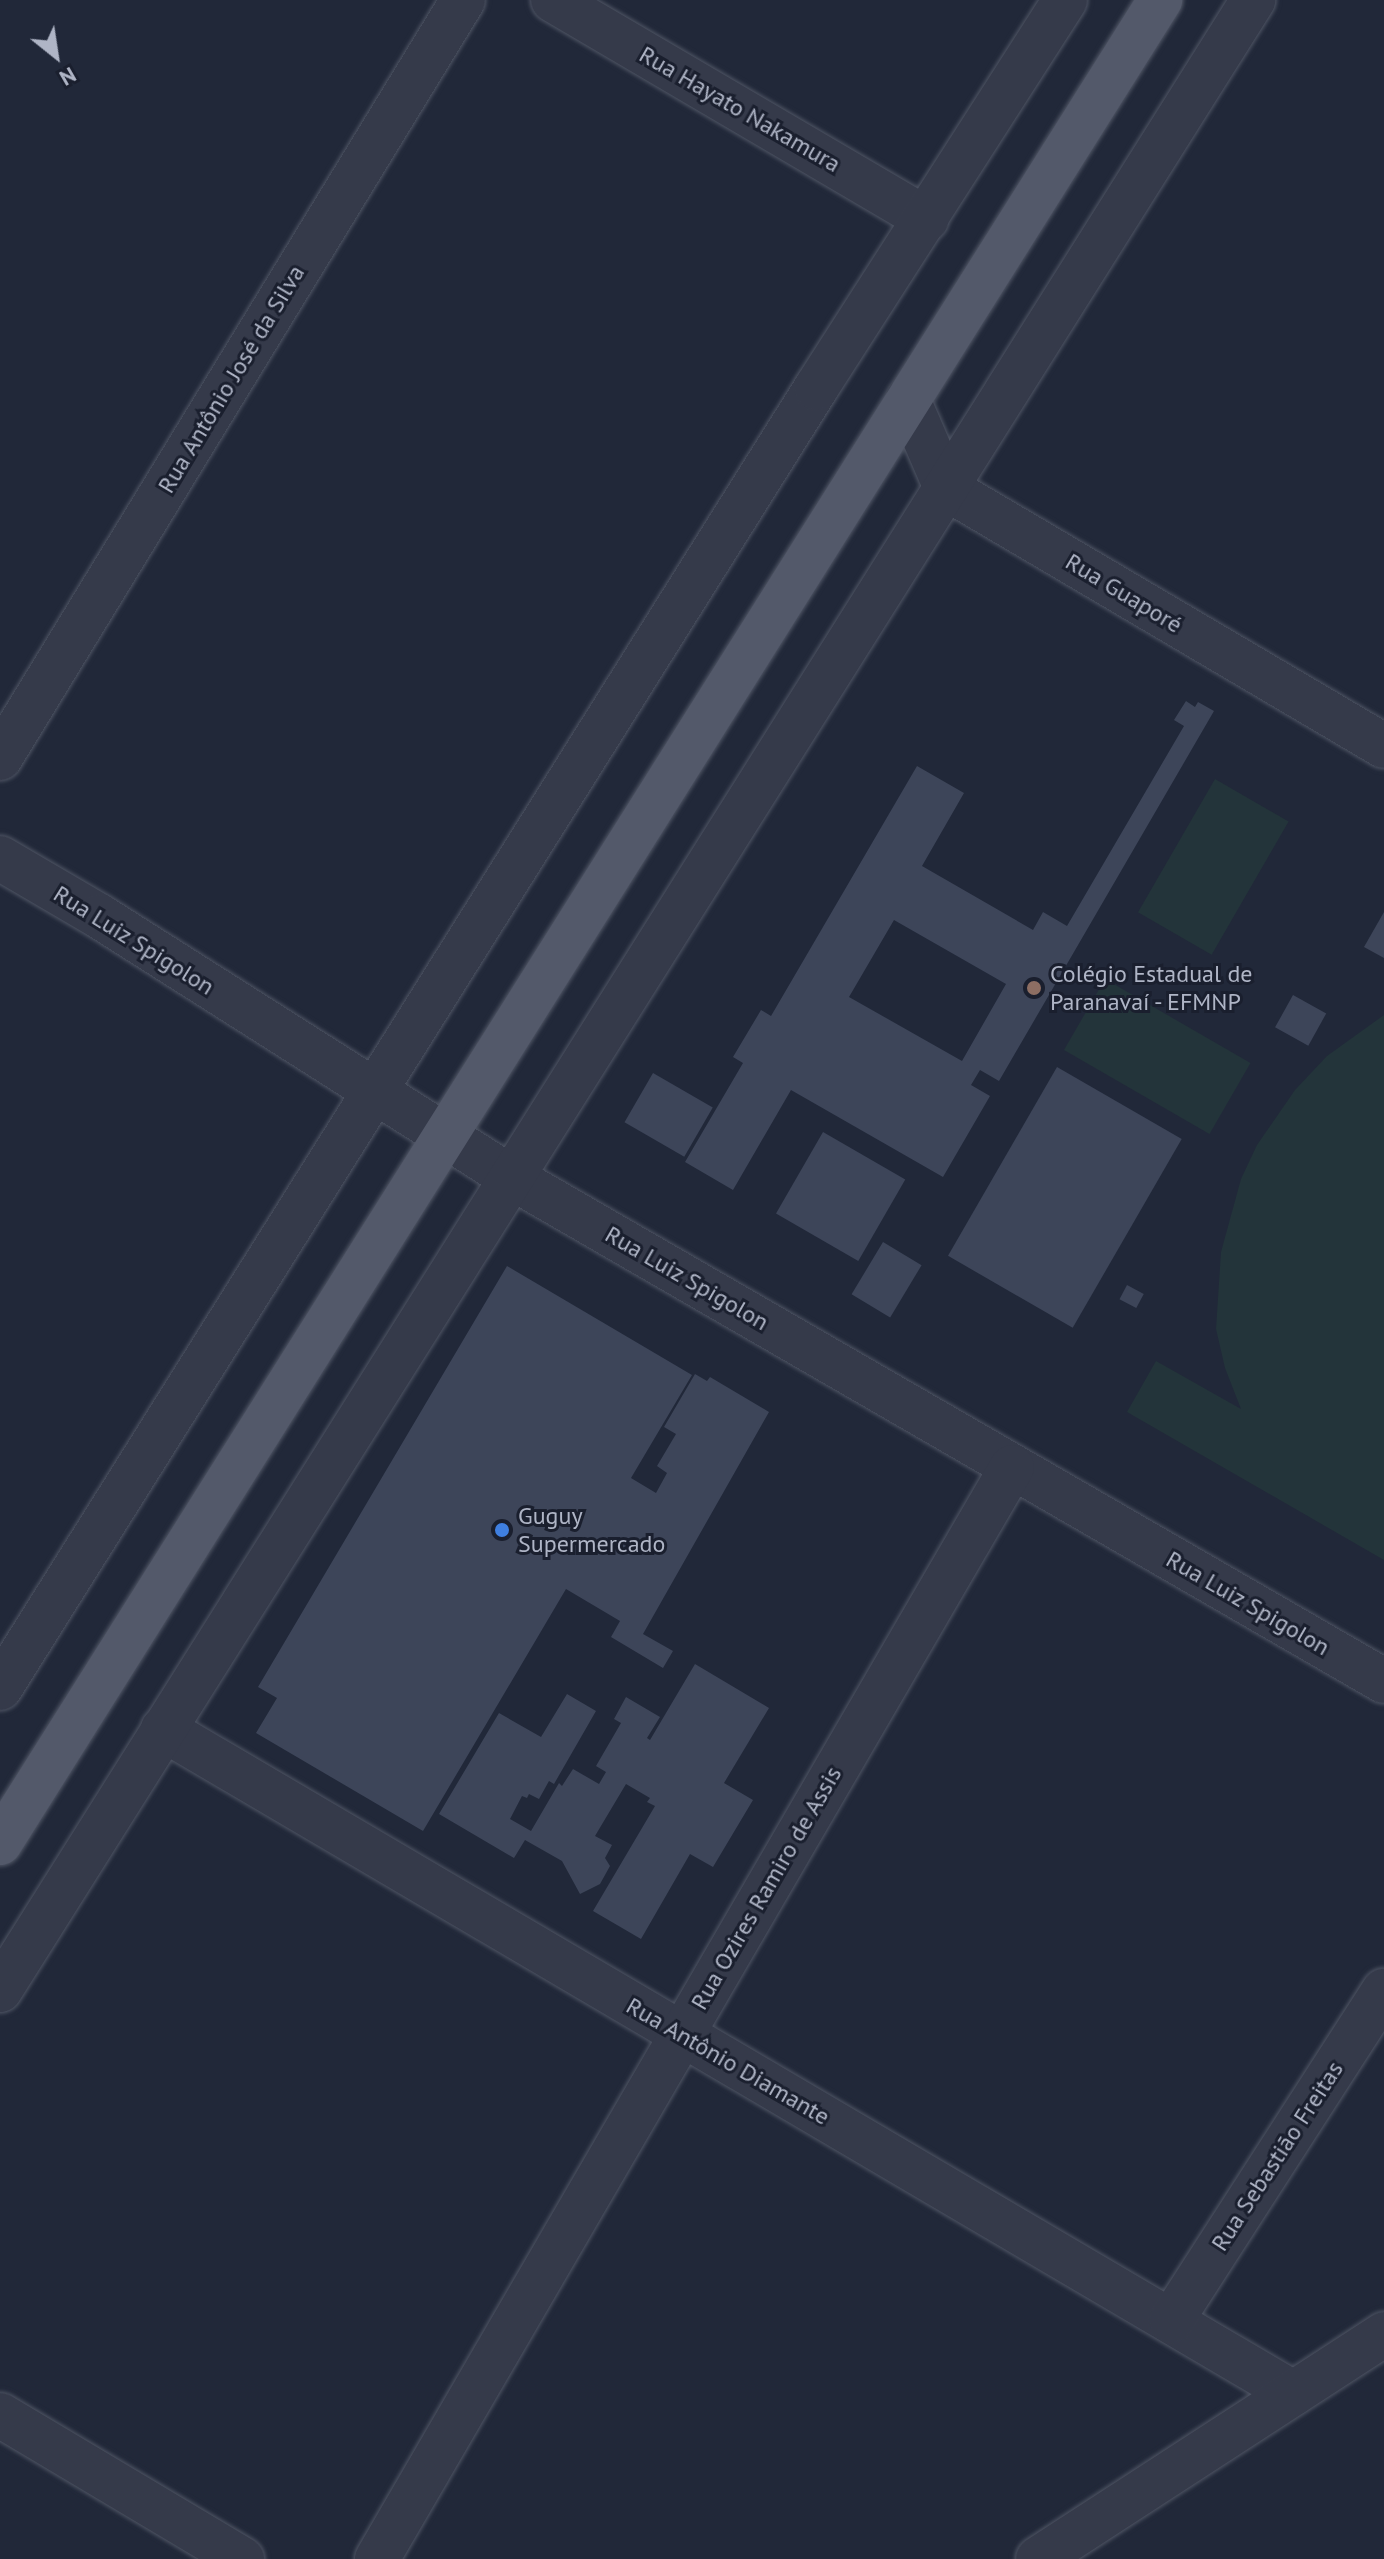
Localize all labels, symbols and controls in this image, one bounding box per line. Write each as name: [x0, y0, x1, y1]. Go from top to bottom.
north arrow: [16, 16, 96, 96]
street label: Rua Hayato Nakamura: [634, 40, 846, 178]
text: N: [55, 61, 81, 93]
street label: Rua Antônio José da Silva: [151, 260, 311, 498]
street label: Rua Guaporé: [1060, 547, 1188, 639]
street label: Rua Luiz Spigolon: [48, 879, 220, 1001]
place label: Colégio Estadual de Paranavaí - EFMNP: [1050, 960, 1253, 1016]
marker: Colégio Estadual de Paranavaí - EFMNP: [1025, 979, 1043, 997]
street label: Rua Luiz Spigolon: [600, 1219, 774, 1337]
place label: Guguy Supermercado: [518, 1502, 665, 1558]
marker: Guguy Supermercado: [493, 1521, 511, 1539]
street label: Rua Luiz Spigolon: [1161, 1544, 1335, 1662]
street label: Rua Ozires Ramiro de Assis: [684, 1761, 848, 2015]
street label: Rua Antônio Diamante: [621, 1991, 835, 2131]
street label: Rua Sebastião Freitas: [1205, 2056, 1349, 2256]

